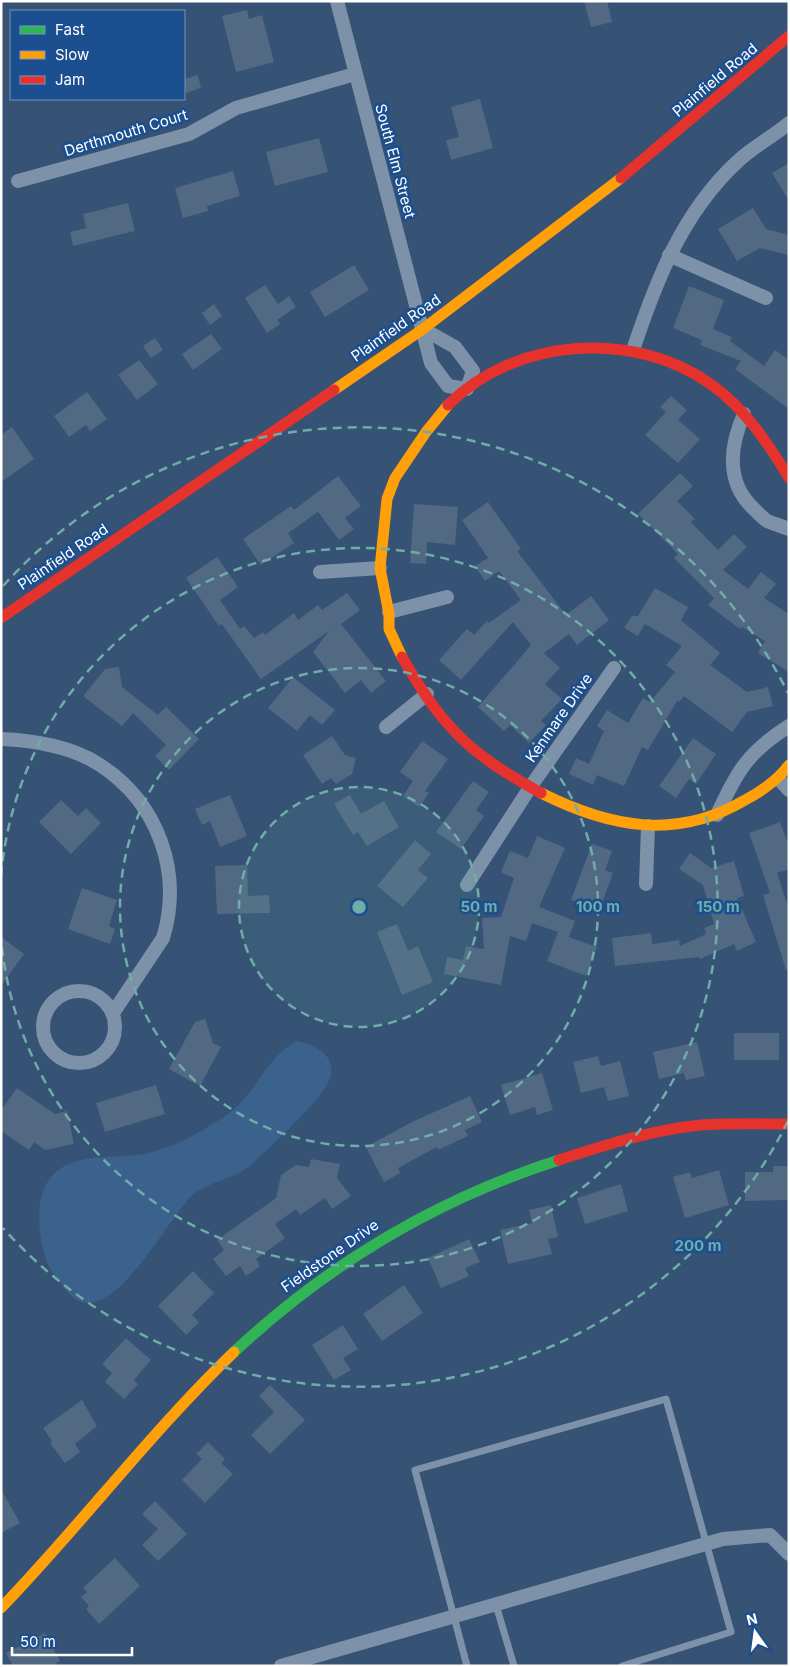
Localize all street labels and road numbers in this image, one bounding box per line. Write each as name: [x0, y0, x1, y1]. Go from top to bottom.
street label: Plainfield Road: [668, 39, 761, 121]
street label: South Elm Street: [371, 102, 420, 220]
street label: Derthmouth Court: [62, 105, 190, 160]
street label: Plainfield Road: [347, 290, 444, 366]
street label: Plainfield Road: [14, 519, 112, 594]
street label: Kenmare Drive: [521, 670, 596, 766]
street label: Fieldstone Drive: [277, 1215, 382, 1296]

